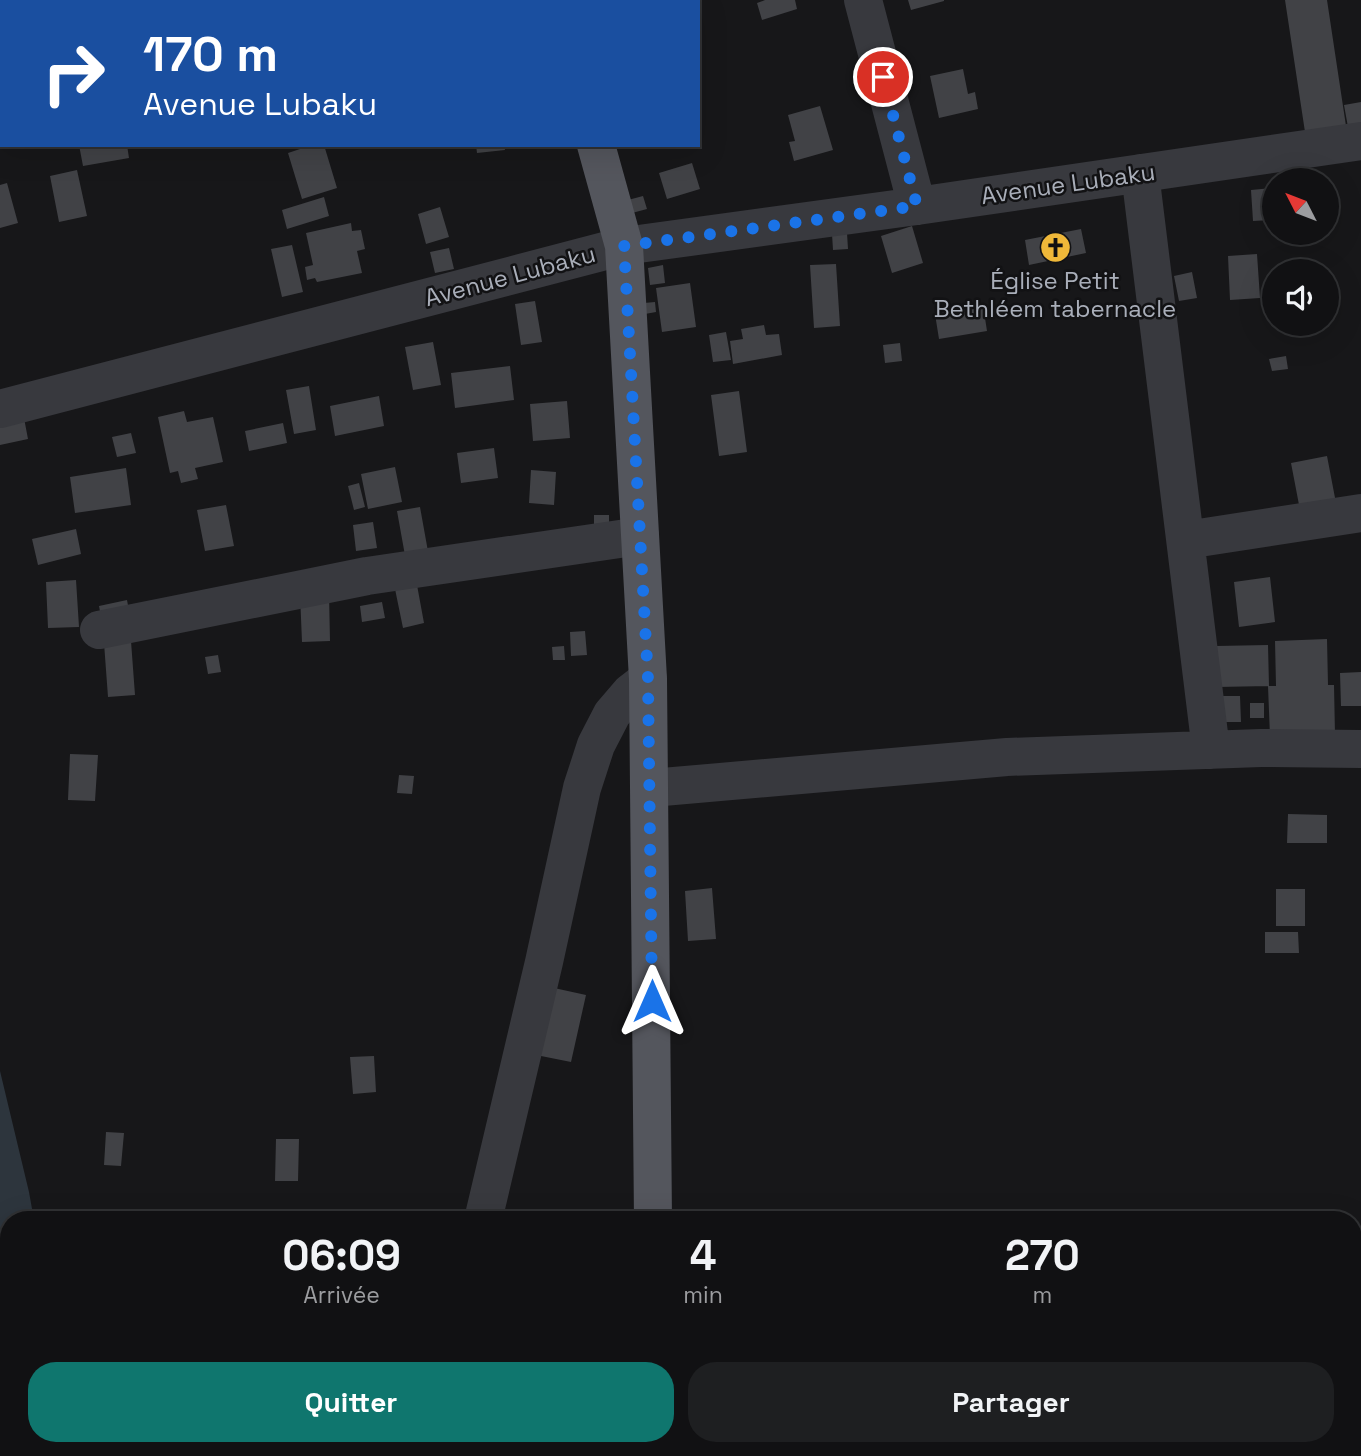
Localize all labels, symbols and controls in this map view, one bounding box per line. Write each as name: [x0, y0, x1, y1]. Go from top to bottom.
text: 170 m: [143, 23, 278, 85]
icon: right: [28, 28, 119, 119]
pin: [853, 47, 913, 107]
icon: arrive: [864, 58, 902, 96]
text: Avenue Lubaku: [143, 84, 377, 124]
street label: Avenue Lubaku: [979, 156, 1157, 211]
north arrow: [1262, 168, 1339, 245]
map controls: [1262, 168, 1339, 336]
church icon: Église Petit Bethléem tabernacle: [1038, 230, 1072, 264]
street label: Avenue Lubaku: [421, 238, 599, 313]
button: sound: [1262, 259, 1339, 336]
place label: Église Petit Bethléem tabernacle: [934, 265, 1176, 324]
position arrow: [615, 964, 689, 1038]
text: 06:09: [282, 1229, 401, 1282]
text: 4: [690, 1229, 716, 1282]
text: 270: [1005, 1229, 1080, 1282]
text: Arrivée: [303, 1280, 380, 1310]
text: min: [683, 1280, 723, 1310]
text: m: [1032, 1280, 1052, 1310]
button: Quitter: [28, 1362, 674, 1442]
button: Partager: [688, 1362, 1334, 1442]

